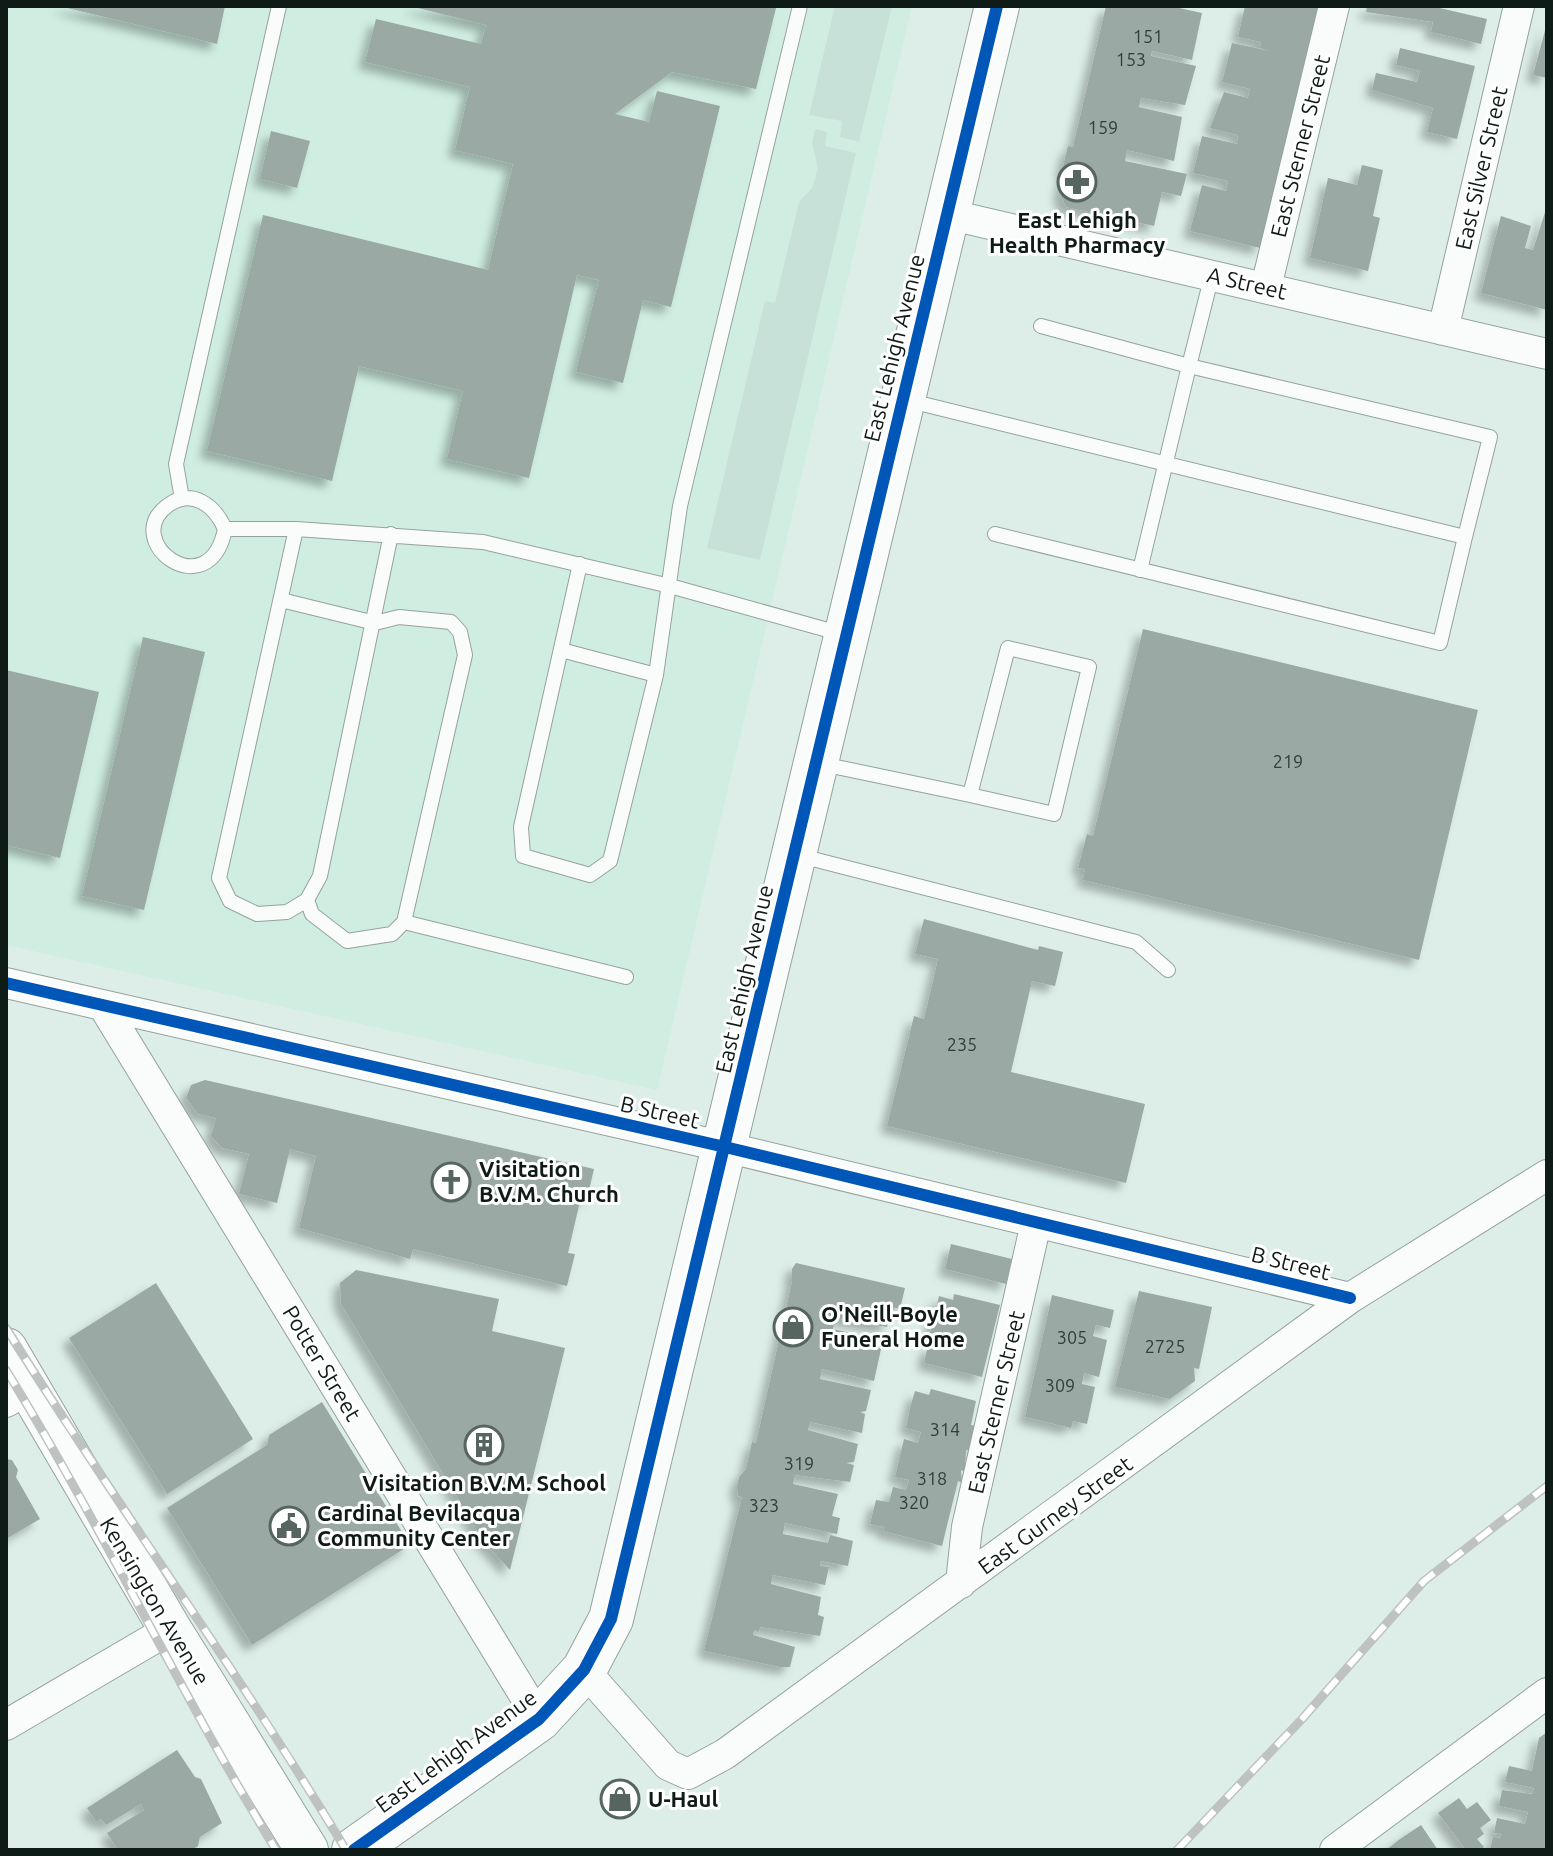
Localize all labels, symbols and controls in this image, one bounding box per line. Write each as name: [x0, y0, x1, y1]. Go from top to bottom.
house number: 151: [1133, 26, 1163, 46]
house number: 153: [1116, 49, 1146, 69]
street label: East Sterner Street: [1265, 52, 1334, 240]
street label: East Silver Street: [1450, 83, 1512, 252]
house number: 159: [1088, 117, 1118, 137]
pharmacy icon: East Lehigh Health Pharmacy: [1056, 161, 1098, 203]
place label: East Lehigh Health Pharmacy: [989, 207, 1165, 257]
street label: East Lehigh Avenue: [858, 251, 929, 444]
street label: A Street: [1205, 261, 1290, 304]
house number: 219: [1273, 751, 1303, 771]
street label: East Lehigh Avenue: [710, 882, 777, 1075]
house number: 235: [947, 1034, 977, 1054]
street label: B Street: [618, 1090, 702, 1133]
place label: Visitation B.V.M. Church: [479, 1156, 619, 1206]
church icon: Visitation B.V.M. Church: [430, 1161, 472, 1203]
street label: B Street: [1249, 1241, 1334, 1284]
street label: Potter Street: [278, 1301, 367, 1425]
place label: O'Neill-Boyle Funeral Home: [821, 1301, 965, 1351]
shop icon: O'Neill-Boyle Funeral Home: [772, 1306, 814, 1348]
street label: East Sterner Street: [962, 1308, 1029, 1496]
house number: 305: [1057, 1327, 1087, 1347]
house number: 2725: [1145, 1336, 1185, 1356]
house number: 309: [1045, 1375, 1075, 1395]
house number: 314: [930, 1419, 960, 1439]
building icon: Visitation B.V.M. School: [463, 1424, 505, 1466]
street label: East Gurney Street: [973, 1450, 1137, 1579]
house number: 319: [784, 1453, 814, 1473]
house number: 318: [917, 1468, 947, 1488]
place label: Visitation B.V.M. School: [362, 1470, 606, 1495]
house number: 320: [899, 1492, 929, 1512]
house number: 323: [749, 1495, 779, 1515]
place label: Cardinal Bevilacqua Community Center: [317, 1500, 520, 1550]
public building icon: Cardinal Bevilacqua Community Center: [268, 1505, 310, 1547]
street label: Kensington Avenue: [95, 1512, 215, 1689]
street label: East Lehigh Avenue: [370, 1684, 541, 1817]
shop icon: U-Haul: [599, 1778, 641, 1820]
place label: U-Haul: [648, 1786, 718, 1811]

